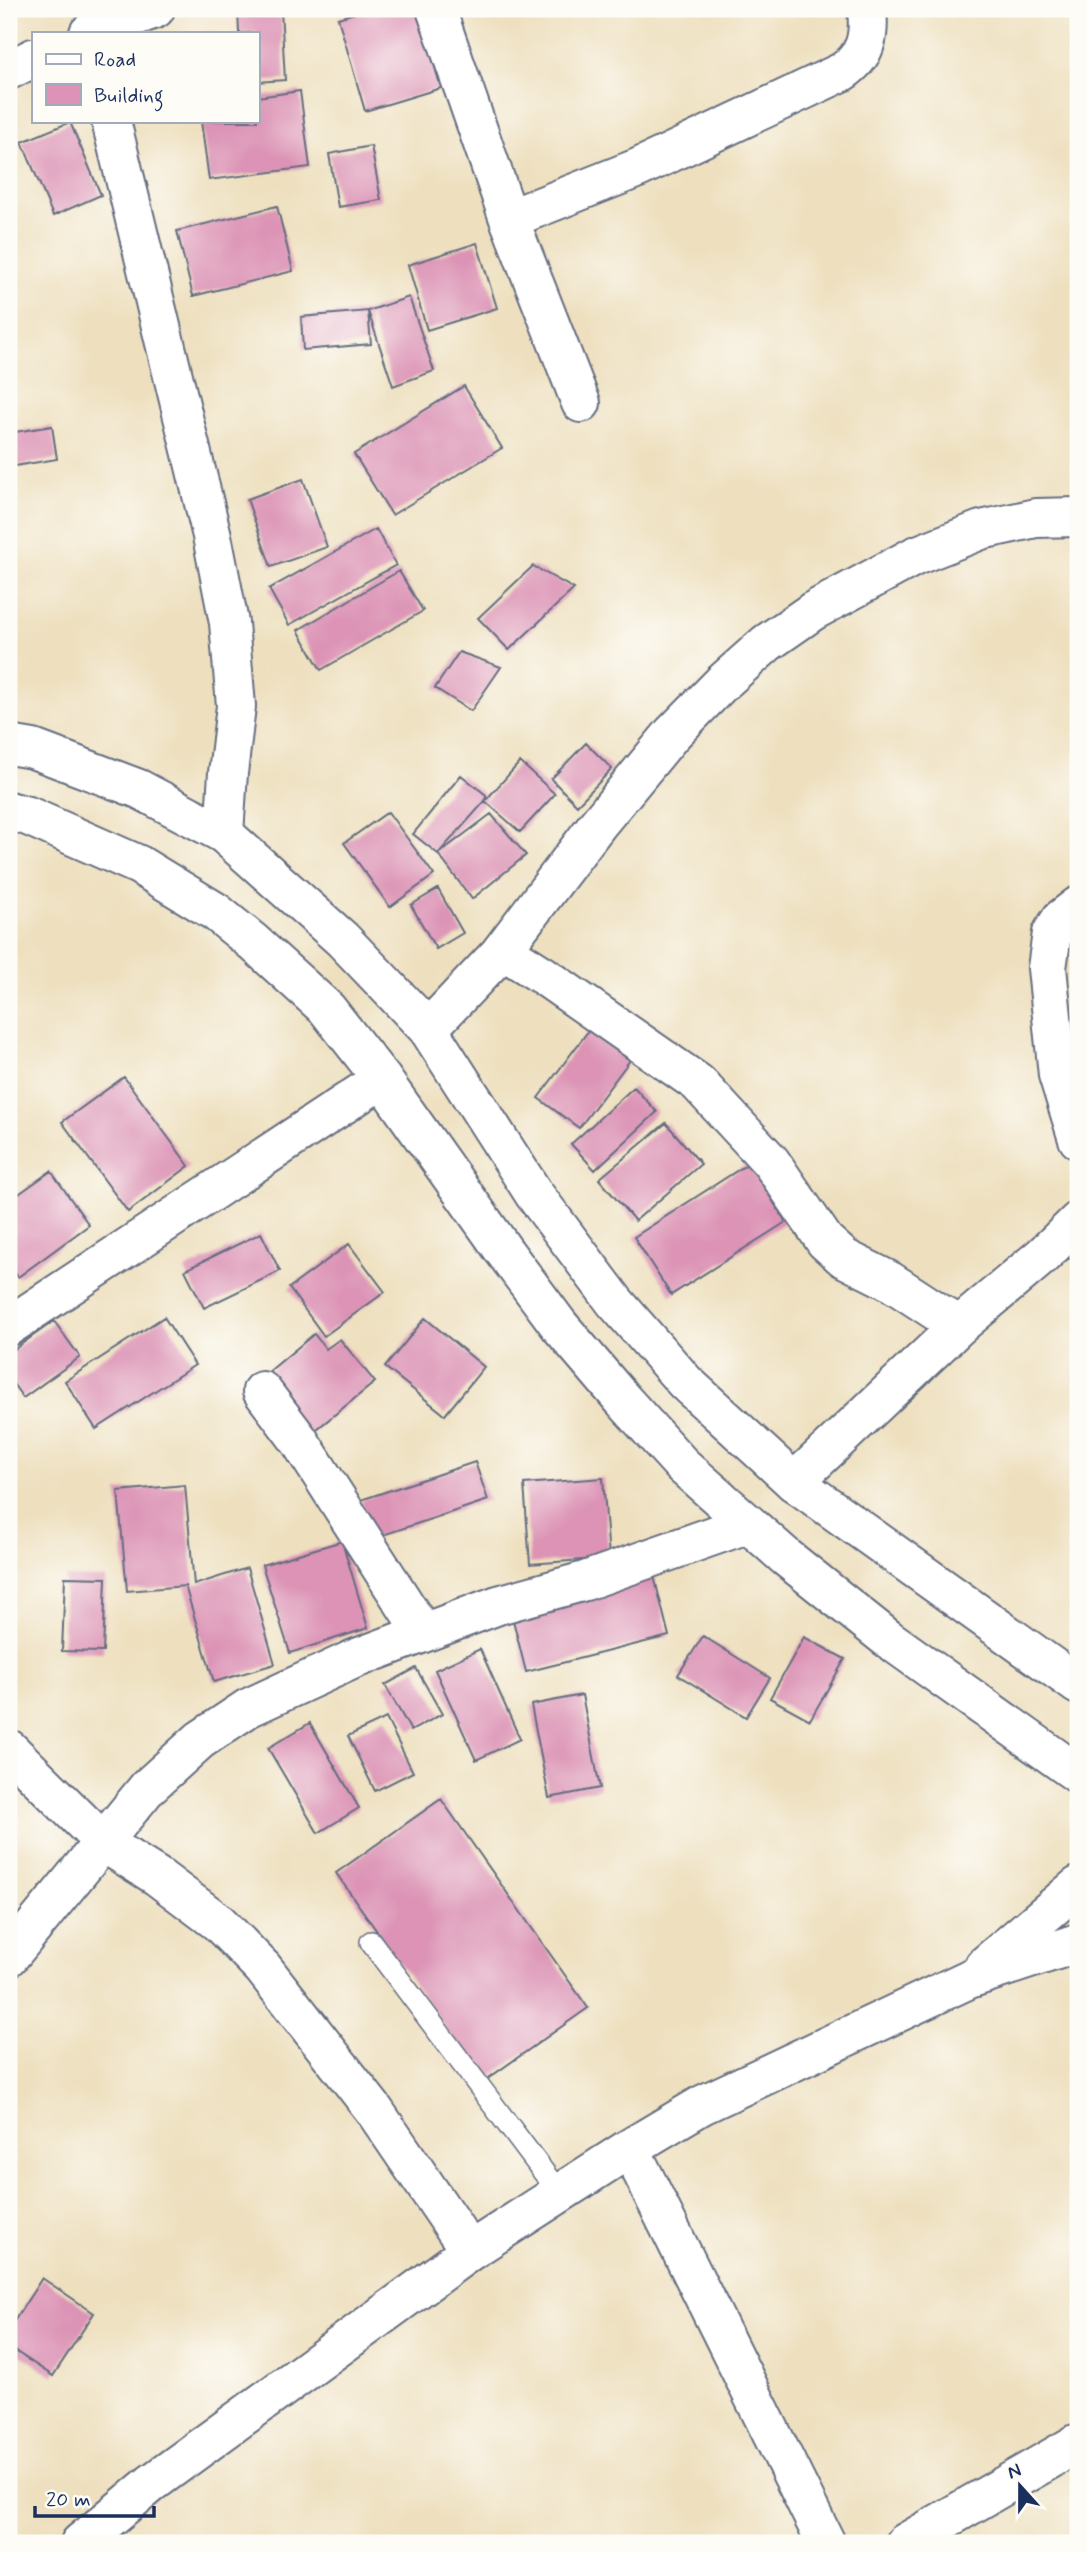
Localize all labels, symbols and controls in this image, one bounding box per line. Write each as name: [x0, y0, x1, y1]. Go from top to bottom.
legend: [32, 32, 259, 122]
text: Road: [94, 46, 136, 74]
text: Building: [94, 82, 164, 112]
north arrow: [986, 2450, 1056, 2520]
text: N: [1004, 2458, 1025, 2485]
scale bar: [35, 2475, 154, 2519]
text: 20 m: [46, 2486, 91, 2514]

